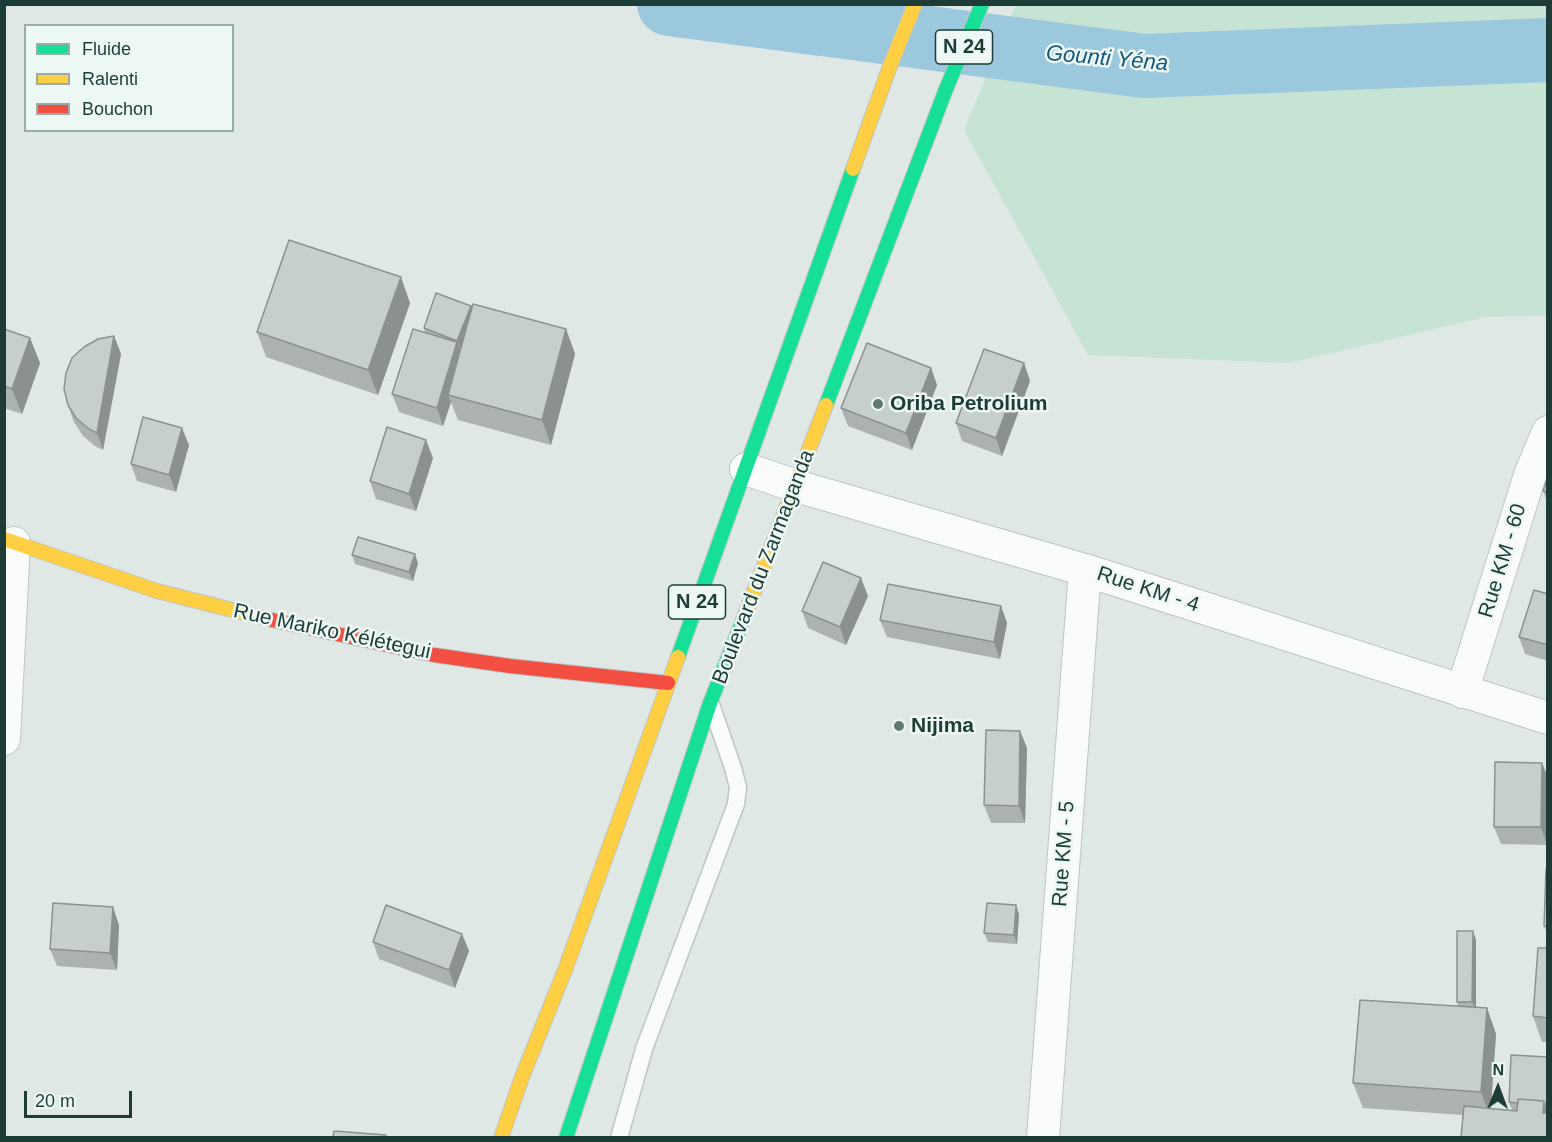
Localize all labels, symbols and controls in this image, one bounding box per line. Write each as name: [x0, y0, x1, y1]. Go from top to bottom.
legend: [24, 24, 234, 132]
road number: N 24: [936, 30, 992, 64]
text: Fluide: [82, 39, 131, 59]
water label: Gounti Yéna: [1045, 41, 1169, 77]
text: Ralenti: [82, 69, 138, 89]
text: Bouchon: [82, 99, 153, 119]
place label: Oriba Petrolium: [890, 391, 1048, 417]
marker: Oriba Petrolium: [871, 397, 885, 411]
street label: Boulevard du Zarmaganda: [708, 446, 820, 688]
street label: Rue KM - 60: [1474, 501, 1532, 621]
street label: Rue KM - 4: [1094, 562, 1202, 618]
road number: N 24: [668, 585, 726, 619]
street label: Rue Mariko Kélétegui: [231, 599, 433, 665]
place label: Nijima: [911, 713, 974, 739]
marker: Nijima: [892, 719, 906, 733]
street label: Rue KM - 5: [1048, 800, 1080, 908]
north arrow: [1468, 1058, 1528, 1118]
text: N: [1492, 1061, 1504, 1078]
scale bar: [27, 1079, 135, 1117]
text: 20 m: [35, 1091, 75, 1111]

